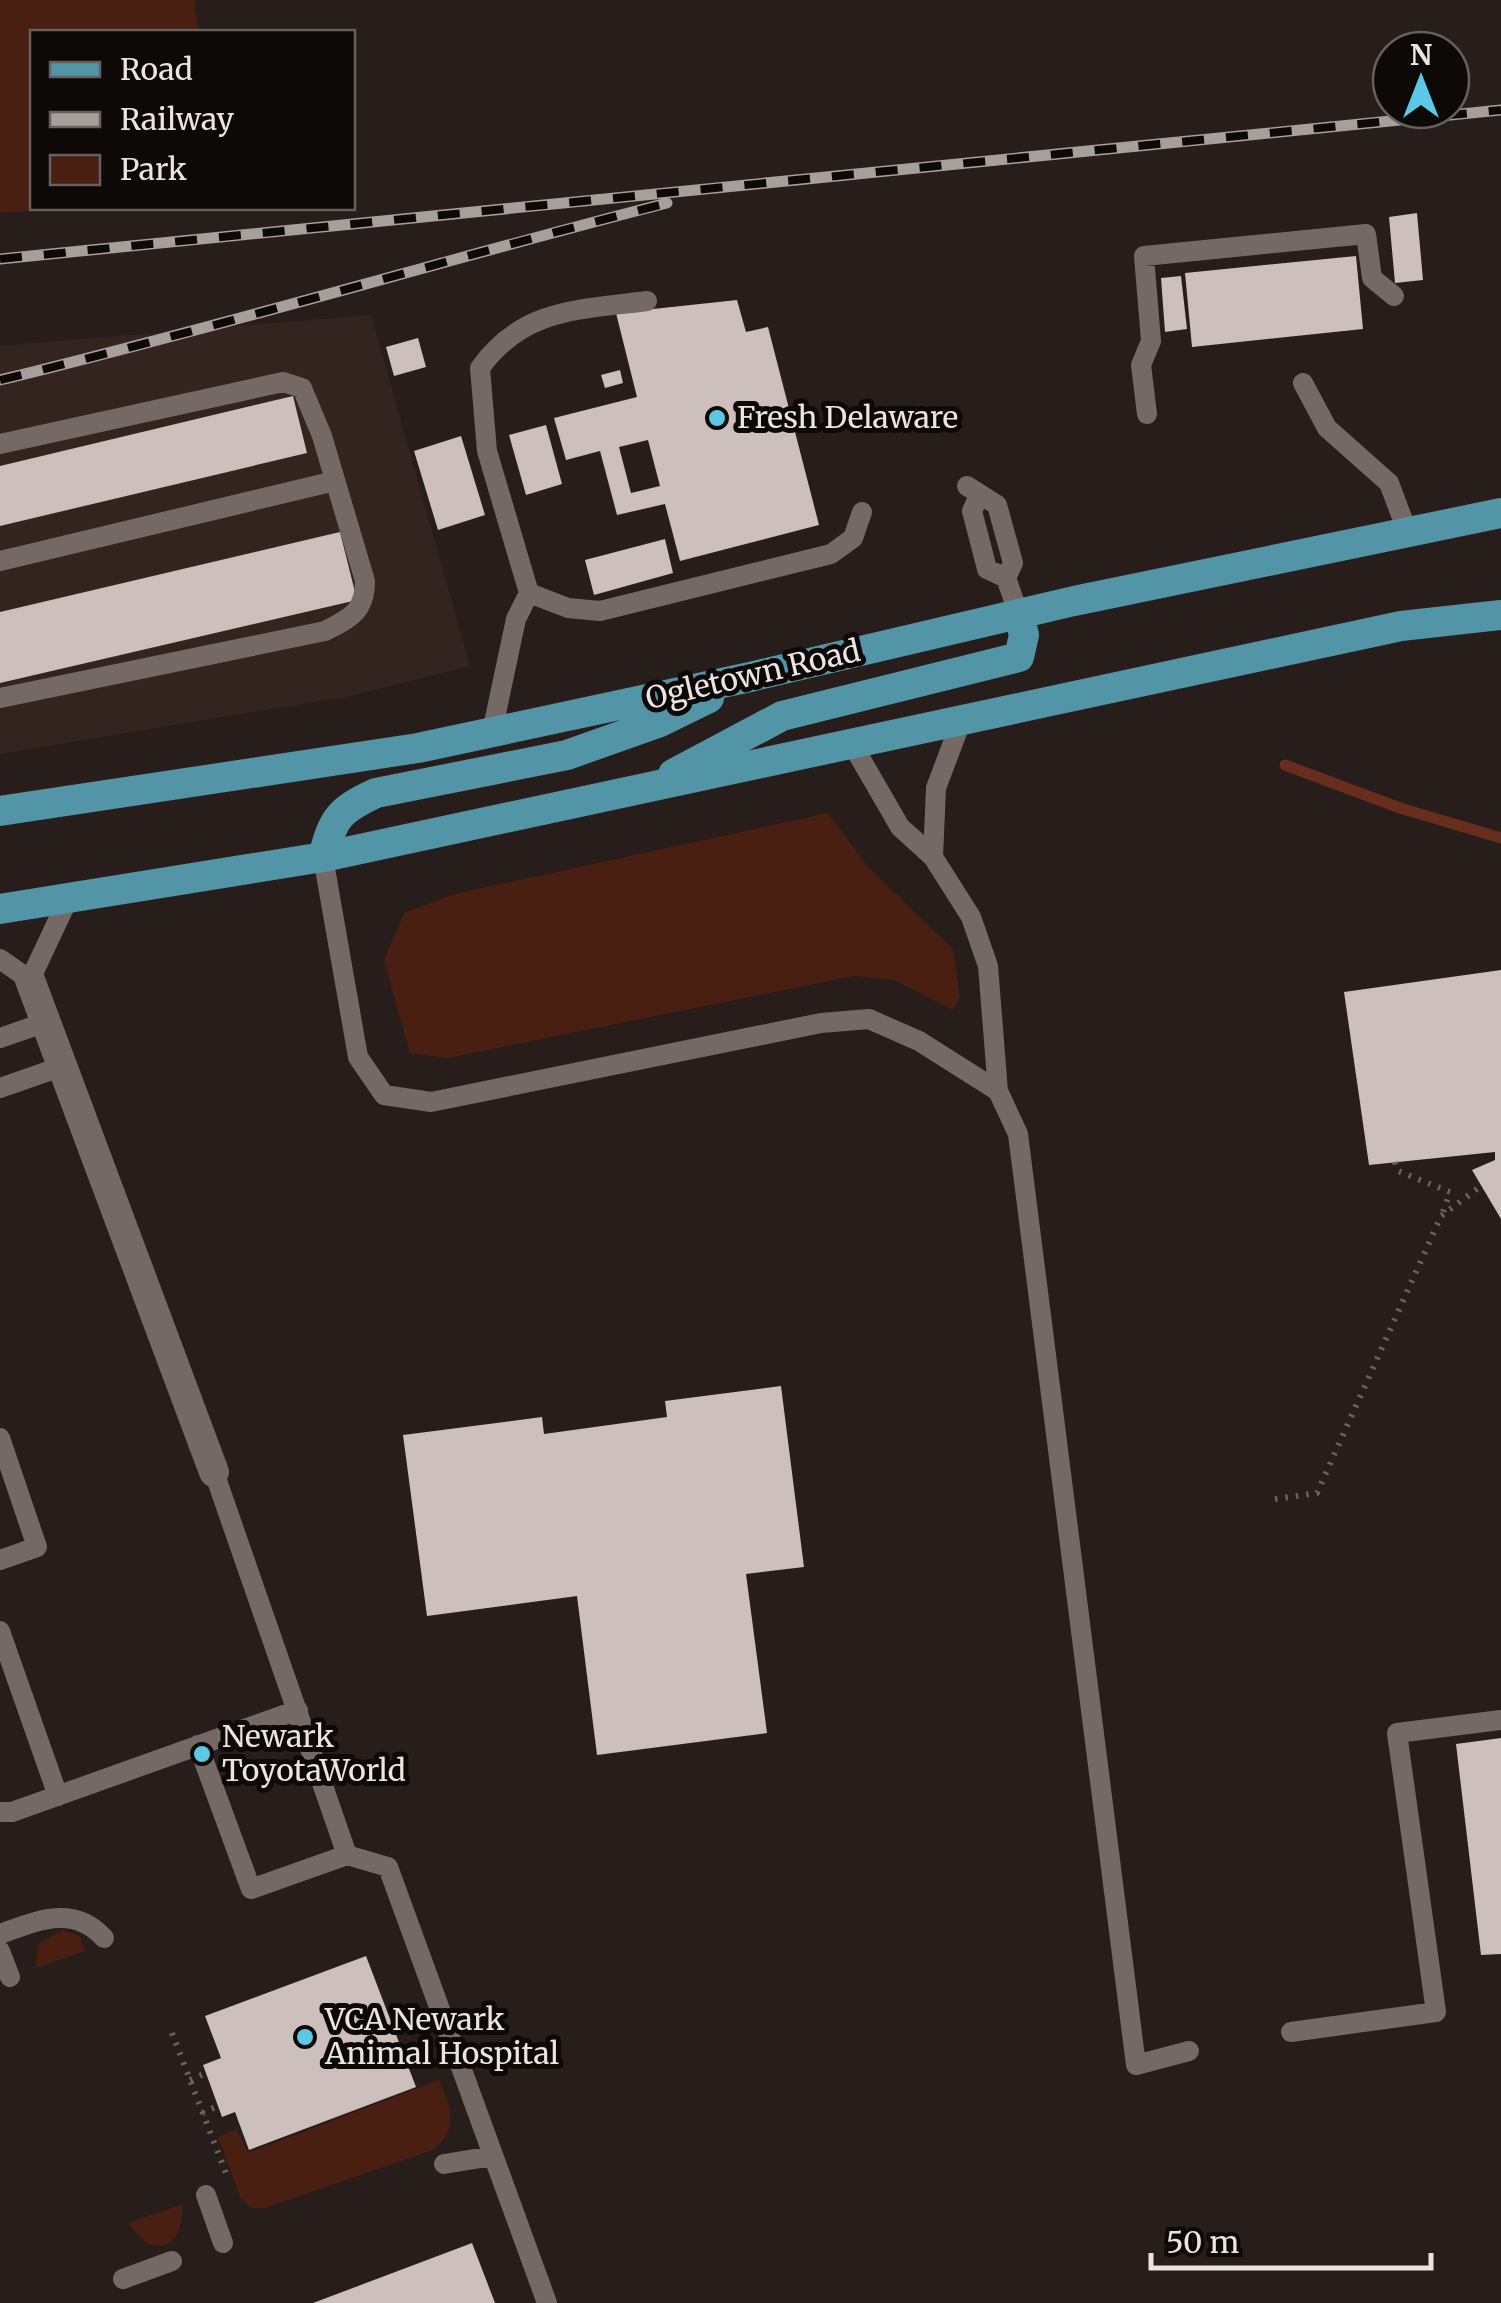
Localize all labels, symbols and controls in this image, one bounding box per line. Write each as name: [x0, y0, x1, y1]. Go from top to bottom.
legend: [30, 30, 355, 210]
north arrow: [1371, 30, 1471, 130]
text: N: [1410, 37, 1432, 73]
text: Road: [120, 50, 193, 88]
text: Railway: [120, 100, 235, 138]
text: Park: [120, 150, 187, 188]
place label: Fresh Delaware: [737, 398, 958, 436]
marker: Fresh Delaware: [706, 407, 728, 429]
street label: Ogletown Road: [642, 631, 864, 717]
place label: Newark ToyotaWorld: [222, 1717, 406, 1789]
marker: Newark ToyotaWorld: [191, 1743, 213, 1765]
place label: VCA Newark Animal Hospital: [324, 2000, 559, 2072]
marker: VCA Newark Animal Hospital: [294, 2026, 316, 2048]
scale bar: [1151, 2208, 1431, 2270]
text: 50 m: [1166, 2223, 1239, 2261]

